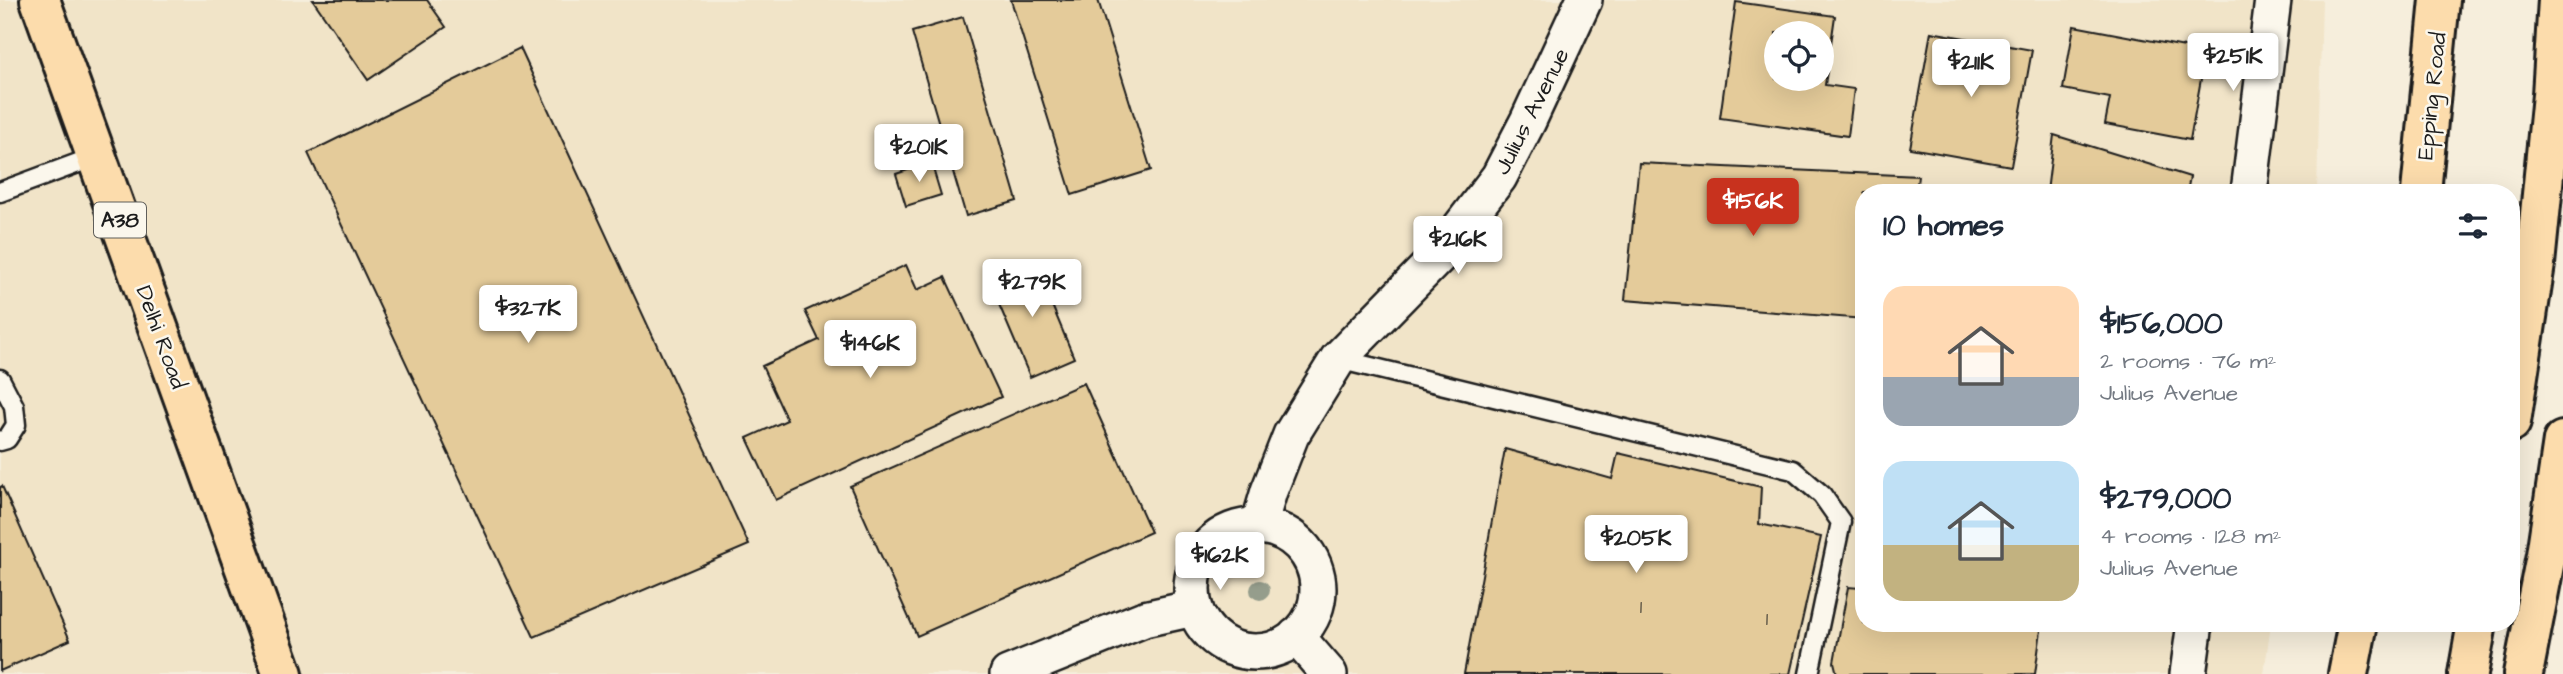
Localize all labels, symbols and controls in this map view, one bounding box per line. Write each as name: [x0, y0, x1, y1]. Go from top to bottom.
map controls: [1764, 21, 1834, 91]
button: locate: [1764, 21, 1834, 91]
street label: Epping Road: [2409, 31, 2456, 162]
pin: $251K: [2184, 34, 2282, 93]
pin: $211K: [1922, 40, 2020, 99]
text: $251K: [2203, 40, 2263, 72]
street label: Julius Avenue: [1486, 43, 1578, 180]
text: $211K: [1948, 46, 1994, 78]
pin: $201K: [870, 124, 968, 184]
text: $201K: [890, 131, 948, 163]
pin: $156K: [1704, 178, 1802, 238]
text: $156K: [1723, 185, 1783, 217]
road number: A38: [94, 202, 146, 238]
text: 10 homes: [1883, 205, 2004, 247]
icon: filters: [2454, 207, 2492, 245]
pin: $216K: [1409, 216, 1507, 276]
text: $216K: [1429, 223, 1487, 255]
pin: $279K: [983, 260, 1081, 319]
text: $279K: [998, 266, 1066, 298]
street label: Delhi Road: [128, 281, 195, 394]
pin: $327K: [479, 286, 577, 345]
text: $327K: [495, 292, 561, 324]
text: $156,000: [2100, 303, 2223, 345]
icon: home: [1939, 314, 2023, 398]
pin: $146K: [821, 320, 919, 380]
text: $146K: [840, 327, 900, 359]
text: 2 rooms · 76 m²: [2100, 345, 2276, 377]
text: Julius Avenue: [2100, 377, 2238, 409]
text: $279,000: [2100, 478, 2232, 520]
icon: home: [1939, 489, 2023, 573]
pin: $205K: [1587, 516, 1685, 575]
text: 4 rooms · 128 m²: [2100, 520, 2281, 552]
text: $205K: [1601, 522, 1671, 554]
pin: $162K: [1171, 532, 1269, 592]
text: $162K: [1191, 539, 1249, 571]
text: Julius Avenue: [2100, 552, 2238, 584]
house number: 1: [1640, 594, 1643, 621]
house number: 1: [1766, 606, 1769, 633]

